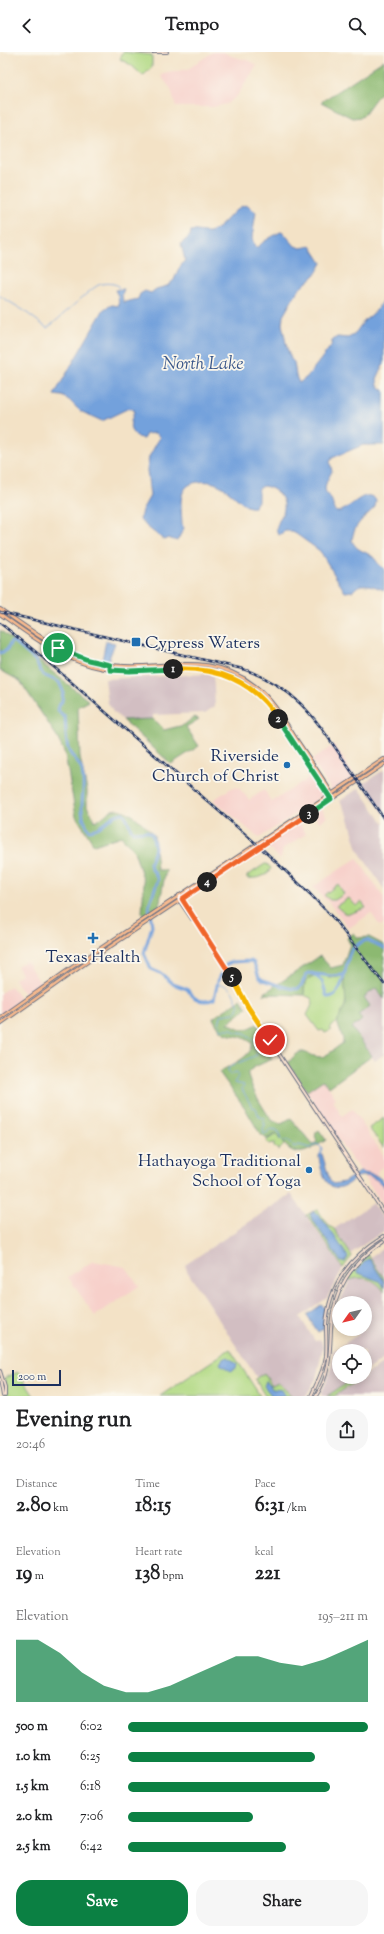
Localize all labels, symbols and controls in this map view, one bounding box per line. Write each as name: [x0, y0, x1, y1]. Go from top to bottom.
text: Tempo: [165, 13, 219, 39]
icon: back: [16, 15, 38, 37]
icon: search: [346, 15, 368, 37]
water label: North Lake: [163, 352, 243, 378]
pin: [41, 631, 75, 665]
place label: Cypress Waters: [145, 632, 260, 656]
marker: Cypress Waters: [130, 636, 142, 648]
icon: arrive: [47, 637, 69, 659]
pin: 1: [163, 659, 183, 679]
text: 1: [171, 661, 175, 677]
pin: 2: [268, 709, 288, 729]
text: 2: [275, 711, 281, 727]
place label: Riverside Church of Christ: [152, 745, 279, 789]
marker: Riverside Church of Christ: [282, 760, 292, 770]
pin: 3: [299, 804, 319, 824]
text: 3: [307, 806, 311, 822]
pin: 4: [197, 872, 217, 892]
text: 4: [204, 874, 210, 890]
marker: Texas Health: [87, 932, 99, 944]
place label: Texas Health: [45, 946, 141, 970]
pin: 5: [222, 967, 242, 987]
text: 5: [230, 969, 234, 985]
pin: [253, 1023, 287, 1057]
icon: check: [259, 1029, 281, 1051]
place label: Hathayoga Traditional School of Yoga: [138, 1150, 301, 1194]
marker: Hathayoga Traditional School of Yoga: [304, 1165, 314, 1175]
north arrow: [332, 1296, 372, 1336]
map controls: [332, 1296, 372, 1384]
button: locate: [332, 1344, 372, 1384]
scale bar: [12, 1368, 61, 1387]
text: 200 m: [18, 1369, 46, 1385]
text: Evening run: [16, 1405, 132, 1437]
button: share: [326, 1409, 368, 1451]
text: 20:46: [16, 1436, 45, 1454]
text: Distance: [16, 1476, 57, 1492]
text: Time: [135, 1476, 160, 1492]
text: Pace: [255, 1476, 276, 1492]
text: 2.80: [16, 1492, 51, 1521]
text: 18:15: [135, 1492, 171, 1521]
text: 6:31: [255, 1492, 284, 1521]
text: km: [51, 1500, 68, 1516]
text: /km: [284, 1500, 307, 1516]
text: Elevation: [16, 1544, 61, 1560]
text: Heart rate: [135, 1544, 182, 1560]
text: kcal: [255, 1544, 274, 1560]
text: 19: [16, 1560, 32, 1589]
text: 138: [135, 1560, 160, 1589]
text: 221: [255, 1560, 280, 1589]
text: m: [32, 1568, 44, 1584]
text: bpm: [160, 1568, 184, 1584]
text: Elevation: [16, 1608, 69, 1626]
text: 195–211 m: [318, 1608, 368, 1626]
text: 500 m: [16, 1718, 48, 1736]
text: 6:02: [80, 1718, 102, 1736]
text: 1.0 km: [16, 1748, 51, 1766]
text: 6:25: [80, 1748, 100, 1766]
text: 1.5 km: [16, 1778, 49, 1796]
text: 6:18: [80, 1778, 101, 1796]
text: 2.0 km: [16, 1808, 53, 1826]
text: 7:06: [80, 1808, 103, 1826]
text: 2.5 km: [16, 1838, 50, 1856]
text: 6:42: [80, 1838, 102, 1856]
button: Save: [16, 1880, 188, 1926]
button: Share: [196, 1880, 368, 1926]

